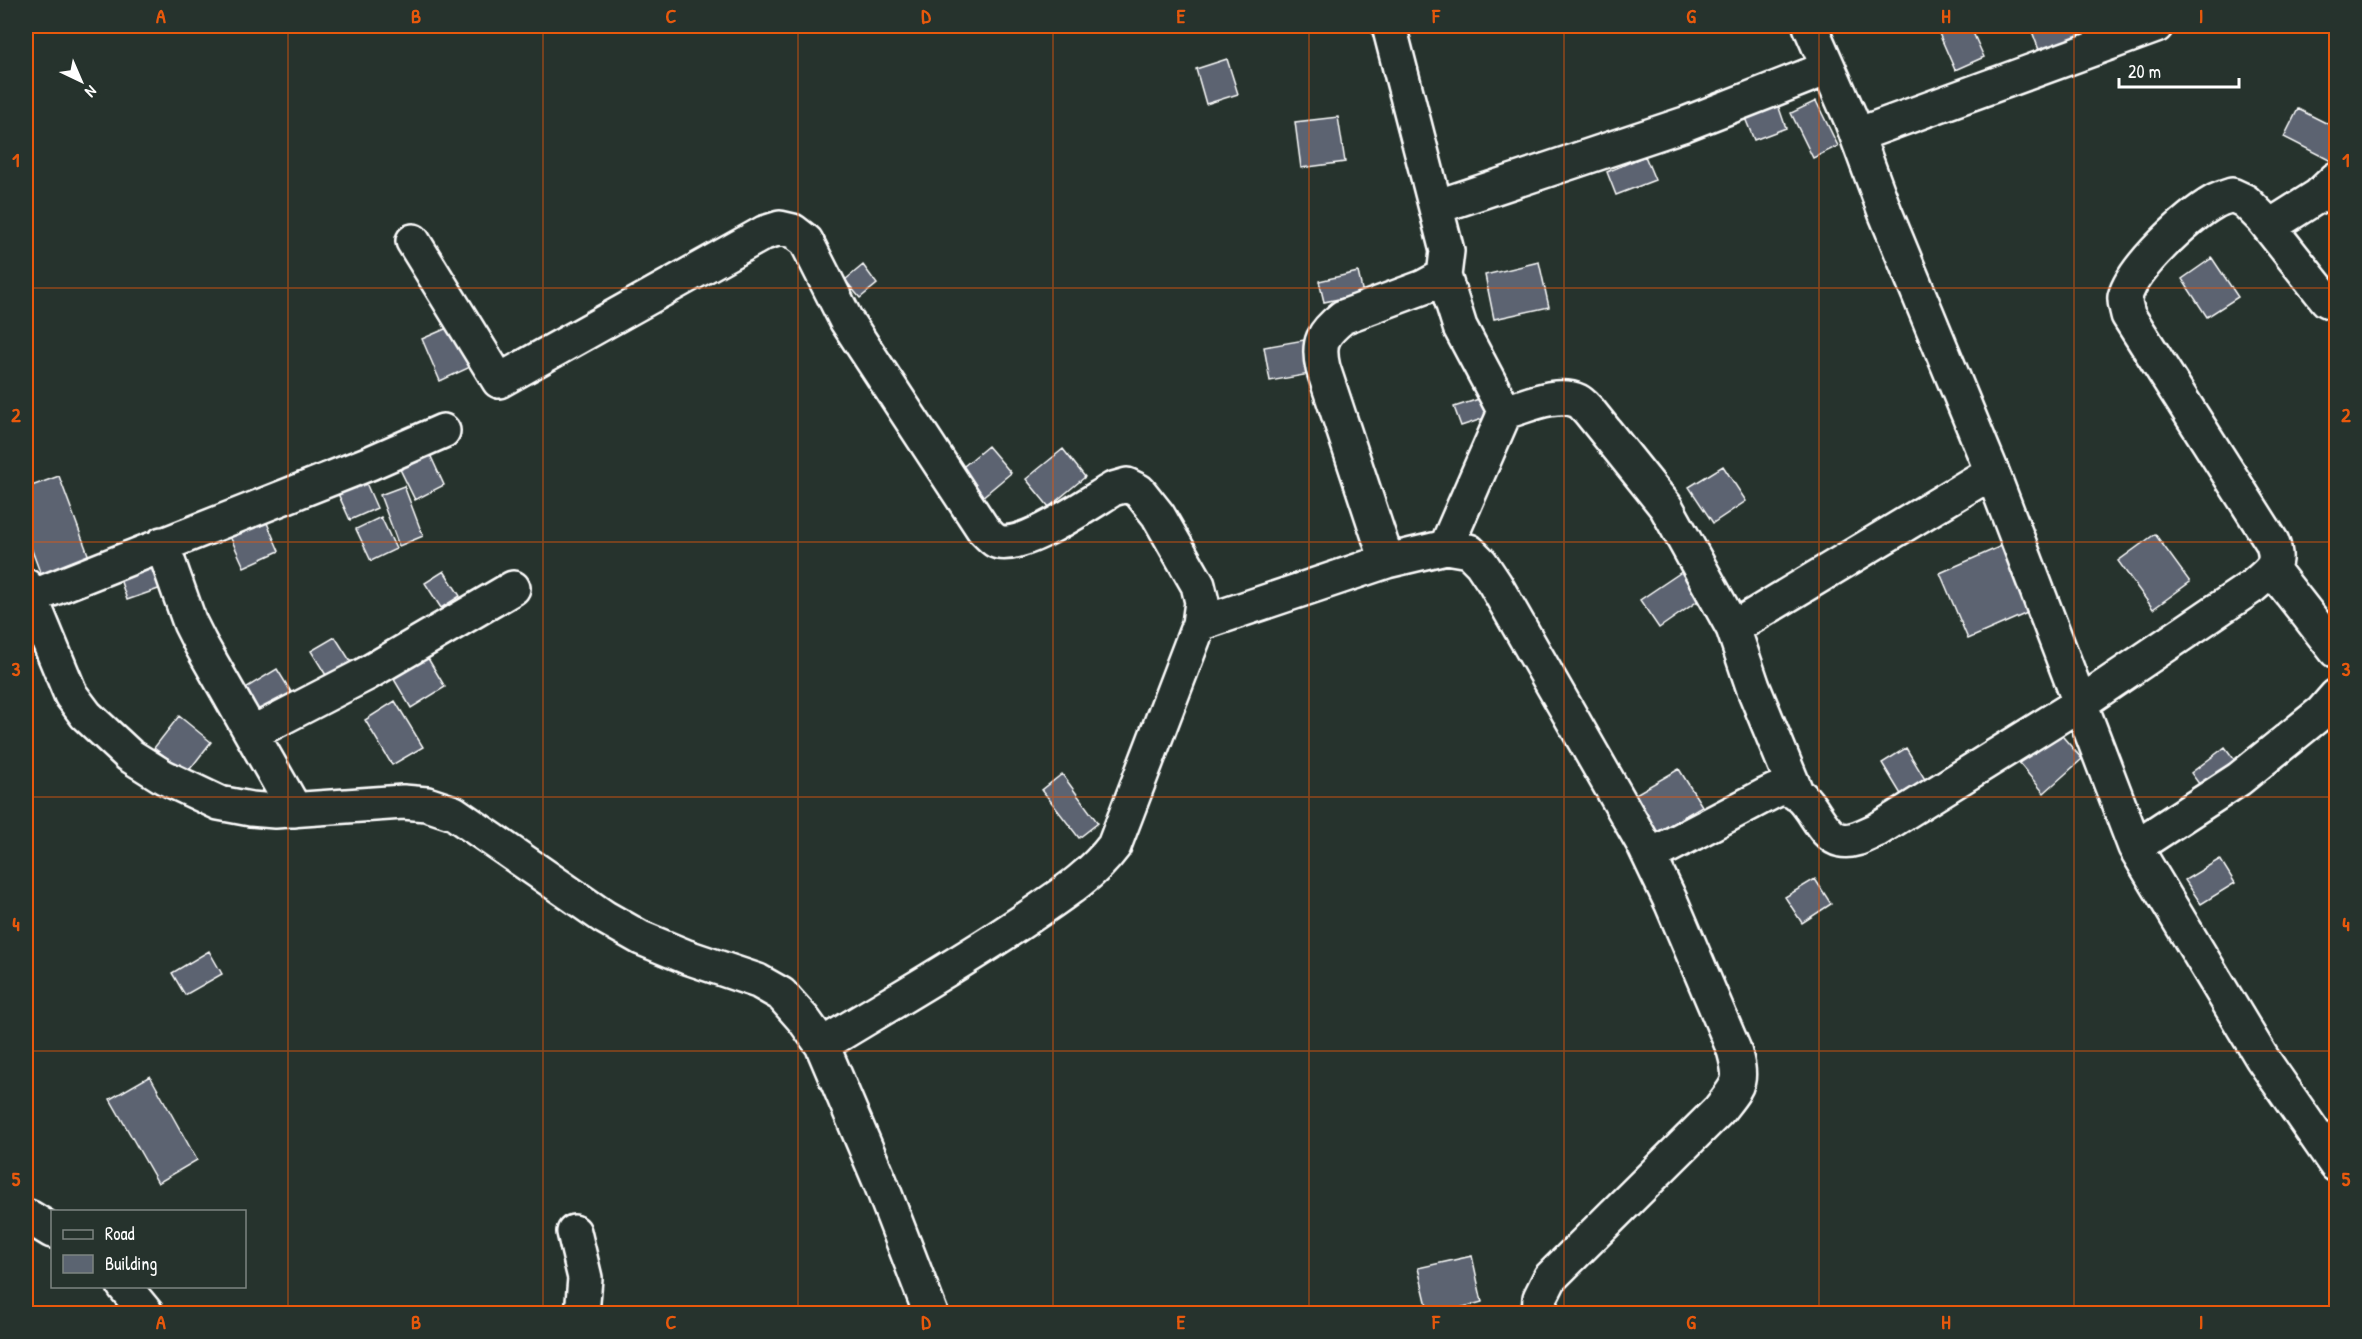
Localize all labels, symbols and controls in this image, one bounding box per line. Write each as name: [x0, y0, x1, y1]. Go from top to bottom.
text: A: [156, 2, 166, 29]
text: B: [411, 2, 421, 29]
text: C: [666, 2, 677, 29]
text: D: [921, 2, 931, 29]
text: E: [1177, 2, 1186, 29]
text: F: [1431, 2, 1441, 29]
text: G: [1686, 2, 1696, 29]
text: H: [1941, 2, 1951, 29]
text: I: [2199, 2, 2203, 29]
north arrow: [51, 51, 111, 111]
scale bar: [2119, 51, 2239, 89]
text: 20 m: [2128, 59, 2161, 84]
text: N: [80, 81, 102, 103]
text: 1: [12, 146, 20, 173]
text: 1: [2342, 146, 2350, 173]
text: 2: [11, 401, 21, 428]
text: 2: [2341, 401, 2351, 428]
text: 3: [12, 655, 21, 682]
text: 3: [2342, 655, 2351, 682]
text: 4: [12, 910, 20, 937]
text: 4: [2342, 910, 2350, 937]
text: 5: [12, 1165, 21, 1192]
text: 5: [2342, 1165, 2351, 1192]
legend: [51, 1210, 246, 1288]
text: Road: [105, 1221, 135, 1246]
text: Building: [105, 1251, 157, 1276]
text: A: [156, 1308, 166, 1335]
text: B: [411, 1308, 421, 1335]
text: C: [666, 1308, 677, 1335]
text: D: [921, 1308, 931, 1335]
text: E: [1177, 1308, 1186, 1335]
text: F: [1431, 1308, 1441, 1335]
text: G: [1686, 1308, 1696, 1335]
text: H: [1941, 1308, 1951, 1335]
text: I: [2199, 1308, 2203, 1335]

